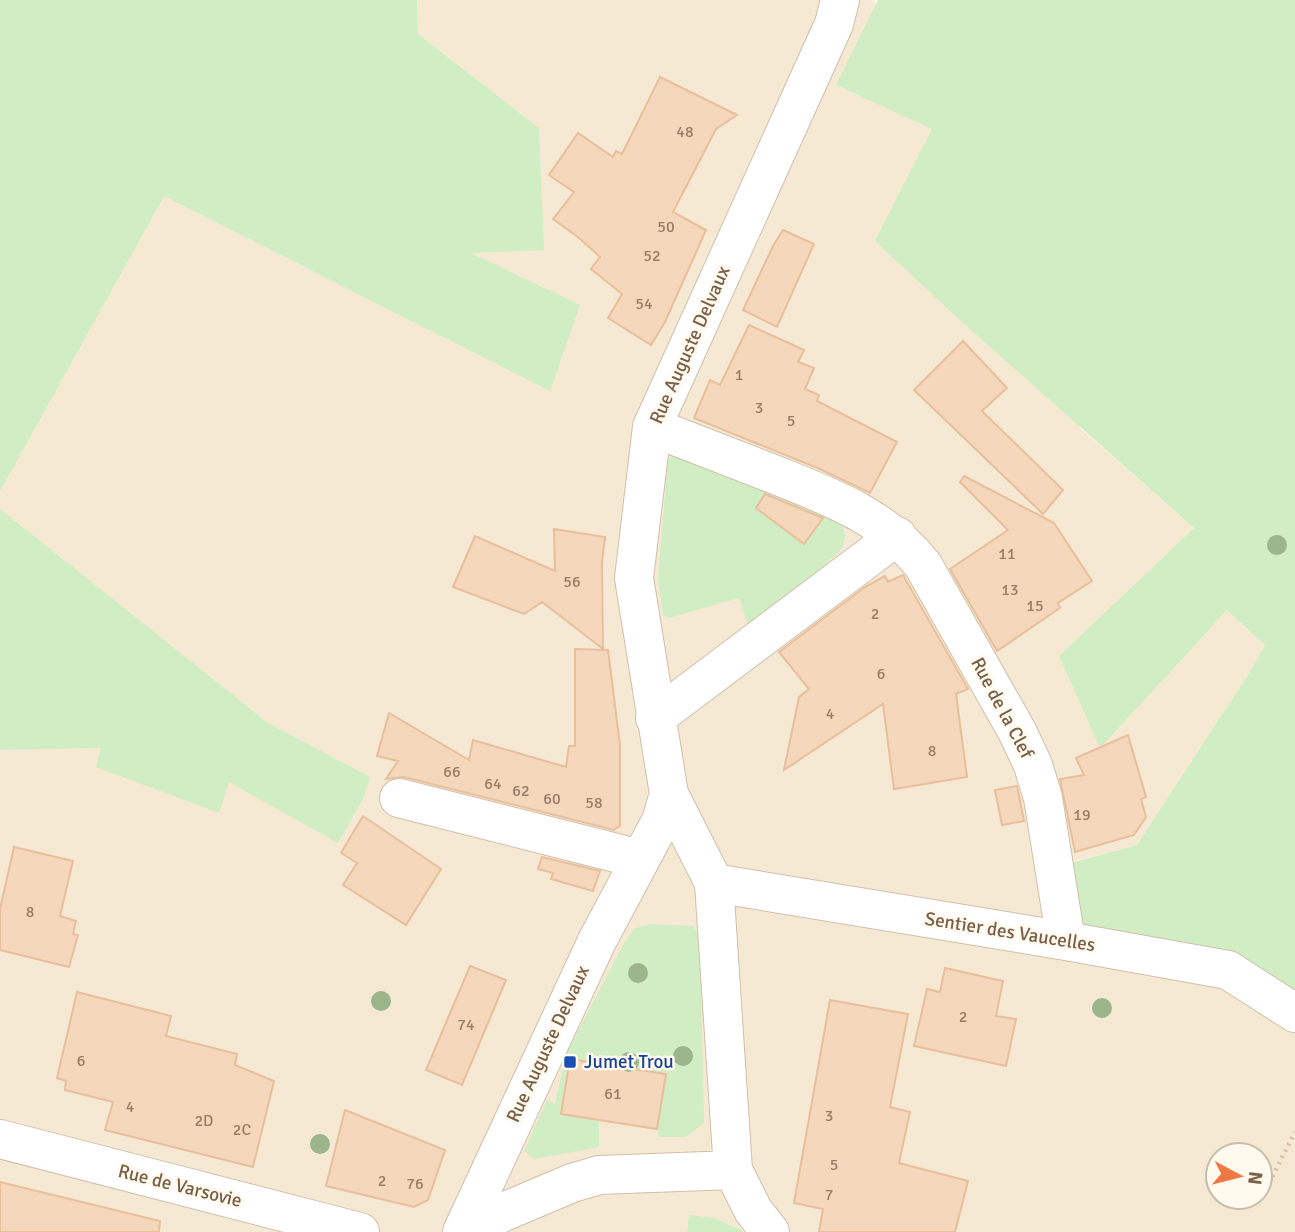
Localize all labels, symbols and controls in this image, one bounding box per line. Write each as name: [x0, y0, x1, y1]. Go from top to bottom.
house number: 48: [676, 122, 694, 142]
house number: 50: [657, 217, 675, 237]
house number: 52: [643, 246, 661, 266]
street label: Rue Auguste Delvaux: [644, 262, 736, 428]
house number: 54: [635, 294, 653, 314]
house number: 1: [735, 365, 743, 385]
house number: 3: [755, 398, 763, 418]
house number: 5: [787, 411, 795, 431]
house number: 11: [998, 544, 1016, 564]
house number: 56: [563, 572, 581, 592]
house number: 13: [1001, 580, 1019, 600]
house number: 15: [1026, 596, 1044, 616]
house number: 2: [871, 604, 879, 624]
street label: Rue de la Clef: [965, 653, 1039, 764]
house number: 6: [877, 664, 885, 684]
house number: 4: [826, 704, 835, 724]
house number: 8: [928, 741, 936, 761]
house number: 66: [443, 762, 461, 782]
house number: 64: [484, 774, 502, 794]
house number: 62: [512, 781, 530, 801]
house number: 60: [543, 789, 561, 809]
house number: 58: [585, 793, 603, 813]
house number: 19: [1073, 805, 1091, 825]
house number: 8: [26, 902, 34, 922]
street label: Sentier des Vaucelles: [923, 907, 1097, 957]
street label: Rue Auguste Delvaux: [501, 962, 595, 1126]
house number: 2: [959, 1007, 967, 1027]
house number: 74: [457, 1015, 475, 1035]
place label: Jumet Trou: [584, 1050, 674, 1074]
house number: 6: [77, 1051, 85, 1071]
marker: Jumet Trou: [562, 1054, 578, 1070]
house number: 61: [604, 1084, 622, 1104]
house number: 4: [126, 1097, 135, 1117]
house number: 3: [825, 1106, 833, 1126]
house number: 2D: [194, 1111, 214, 1131]
house number: 2C: [233, 1120, 251, 1140]
north arrow: [1204, 1141, 1274, 1211]
house number: 5: [830, 1155, 838, 1175]
street label: Rue de Varsovie: [116, 1159, 244, 1213]
text: N: [1242, 1170, 1268, 1186]
house number: 2: [378, 1171, 386, 1191]
house number: 76: [406, 1174, 424, 1194]
house number: 7: [825, 1185, 833, 1205]

